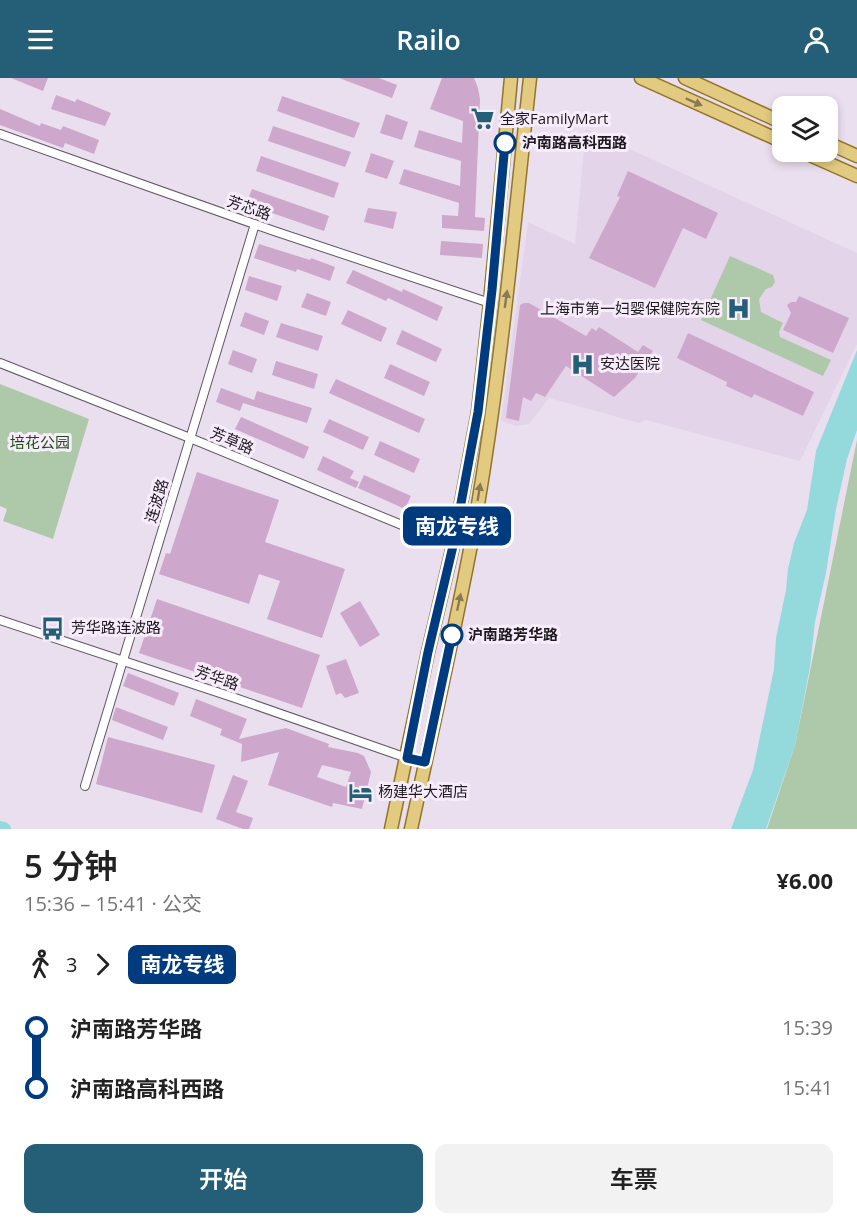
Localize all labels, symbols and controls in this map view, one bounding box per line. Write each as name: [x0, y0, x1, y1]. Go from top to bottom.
text: Railo: [396, 21, 461, 58]
icon: menu: [24, 23, 57, 56]
icon: person: [800, 23, 833, 56]
map controls: [772, 96, 838, 162]
button: layers: [772, 96, 838, 162]
one-way arrow: [686, 97, 704, 107]
supermarket icon: 全家FamilyMart: [469, 106, 495, 132]
place label: 全家FamilyMart: [500, 108, 608, 128]
marker: 沪南路高科西路: [494, 132, 516, 154]
place label: 沪南路高科西路: [522, 132, 627, 152]
street label: 芳芯路: [225, 190, 274, 224]
one-way arrow: [502, 289, 511, 308]
hospital icon: 上海市第一妇婴保健院东院: [725, 296, 751, 322]
place label: 上海市第一妇婴保健院东院: [540, 298, 720, 318]
hospital icon: 安达医院: [569, 351, 595, 377]
place label: 安达医院: [600, 353, 660, 373]
street label: 芳草路: [208, 422, 257, 458]
park label: 培花公园: [10, 432, 70, 452]
street label: 连波路: [140, 476, 172, 525]
one-way arrow: [475, 482, 484, 501]
line badge: 南龙专线: [415, 506, 499, 546]
text: 南龙专线: [415, 512, 499, 540]
one-way arrow: [455, 592, 464, 611]
bus stop icon: 芳华路连波路: [40, 615, 66, 641]
place label: 芳华路连波路: [71, 617, 161, 637]
marker: 沪南路芳华路: [441, 624, 463, 646]
place label: 沪南路芳华路: [468, 624, 558, 644]
street label: 芳华路: [193, 660, 242, 694]
hotel icon: 杨建华大酒店: [347, 779, 373, 805]
place label: 杨建华大酒店: [378, 781, 468, 801]
text: 5 分钟: [24, 843, 117, 888]
text: ¥6.00: [776, 865, 833, 895]
text: 15:36 – 15:41 · 公交: [24, 890, 202, 917]
icon: walk: [24, 948, 57, 981]
icon: forward: [86, 948, 119, 981]
text: 南龙专线: [140, 950, 224, 978]
text: 3: [66, 951, 77, 978]
text: 沪南路芳华路: [70, 1013, 202, 1043]
text: 15:39: [782, 1014, 833, 1041]
text: 沪南路高科西路: [70, 1073, 224, 1103]
text: 15:41: [782, 1074, 833, 1101]
button: 开始: [24, 1144, 423, 1213]
button: 车票: [435, 1144, 833, 1213]

